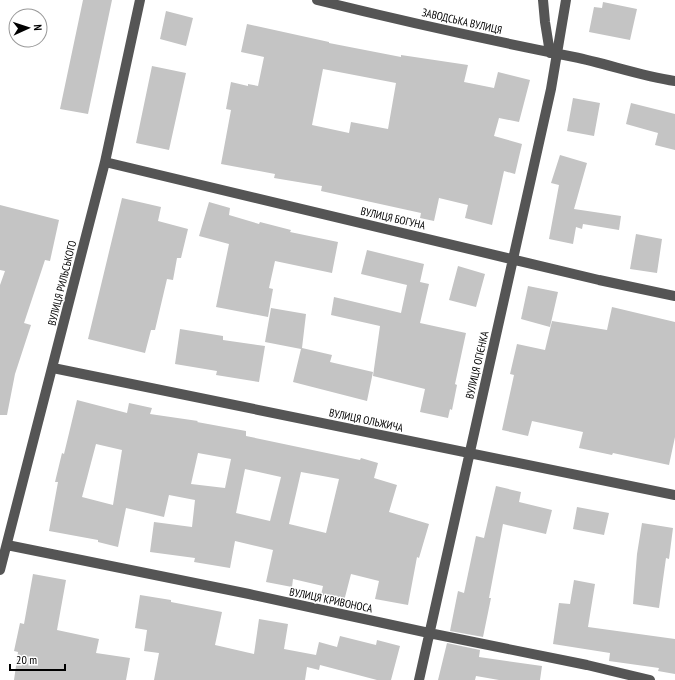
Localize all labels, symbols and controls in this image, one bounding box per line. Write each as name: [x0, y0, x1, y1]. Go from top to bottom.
street label: ЗАВОДСЬКА ВУЛИЦЯ: [421, 5, 503, 37]
north arrow: [8, 8, 48, 48]
text: N: [31, 24, 45, 31]
street label: ВУЛИЦЯ БОГУНА: [359, 204, 427, 232]
street label: ВУЛИЦЯ РИЛЬСЬКОГО: [45, 239, 79, 327]
street label: ВУЛИЦЯ ОГІЄНКА: [462, 329, 492, 400]
street label: ВУЛИЦЯ ОЛЬЖИЧА: [328, 405, 405, 435]
street label: ВУЛИЦЯ КРИВОНОСА: [288, 584, 375, 616]
scale bar: [10, 646, 65, 672]
text: 20 m: [16, 652, 37, 667]

